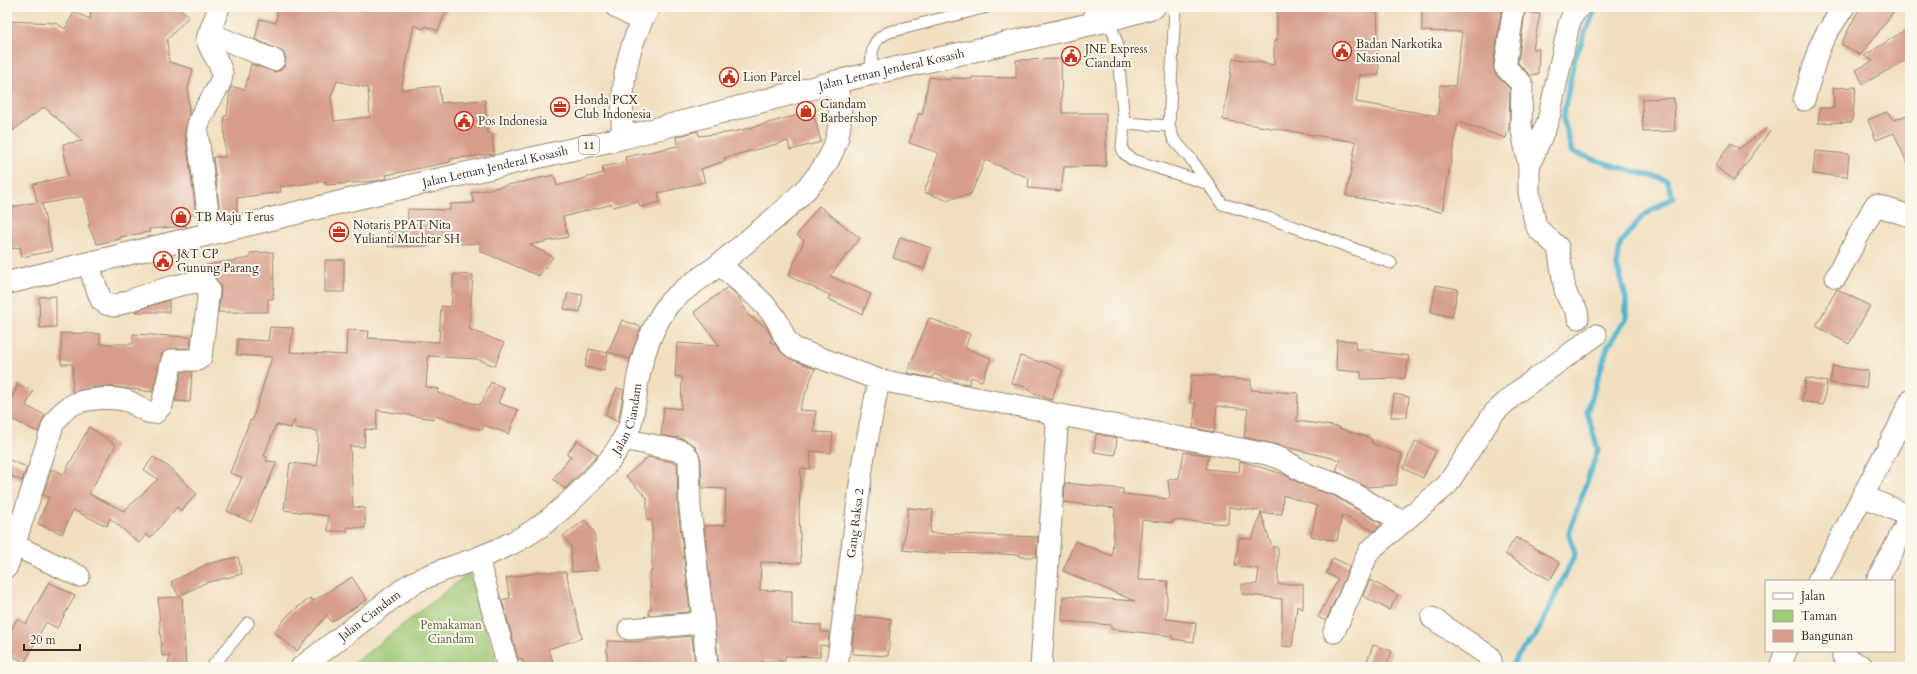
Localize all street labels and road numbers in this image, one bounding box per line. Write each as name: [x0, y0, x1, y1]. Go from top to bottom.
street label: Jalan Letnan Jenderal Kosasih: [815, 45, 966, 94]
road number: 11: [579, 136, 599, 154]
street label: Jalan Letnan Jenderal Kosasih: [419, 142, 570, 191]
street label: Jalan Ciandam: [607, 381, 645, 459]
street label: Gang Raksa 2: [843, 487, 867, 559]
street label: Jalan Ciandam: [334, 586, 404, 645]

